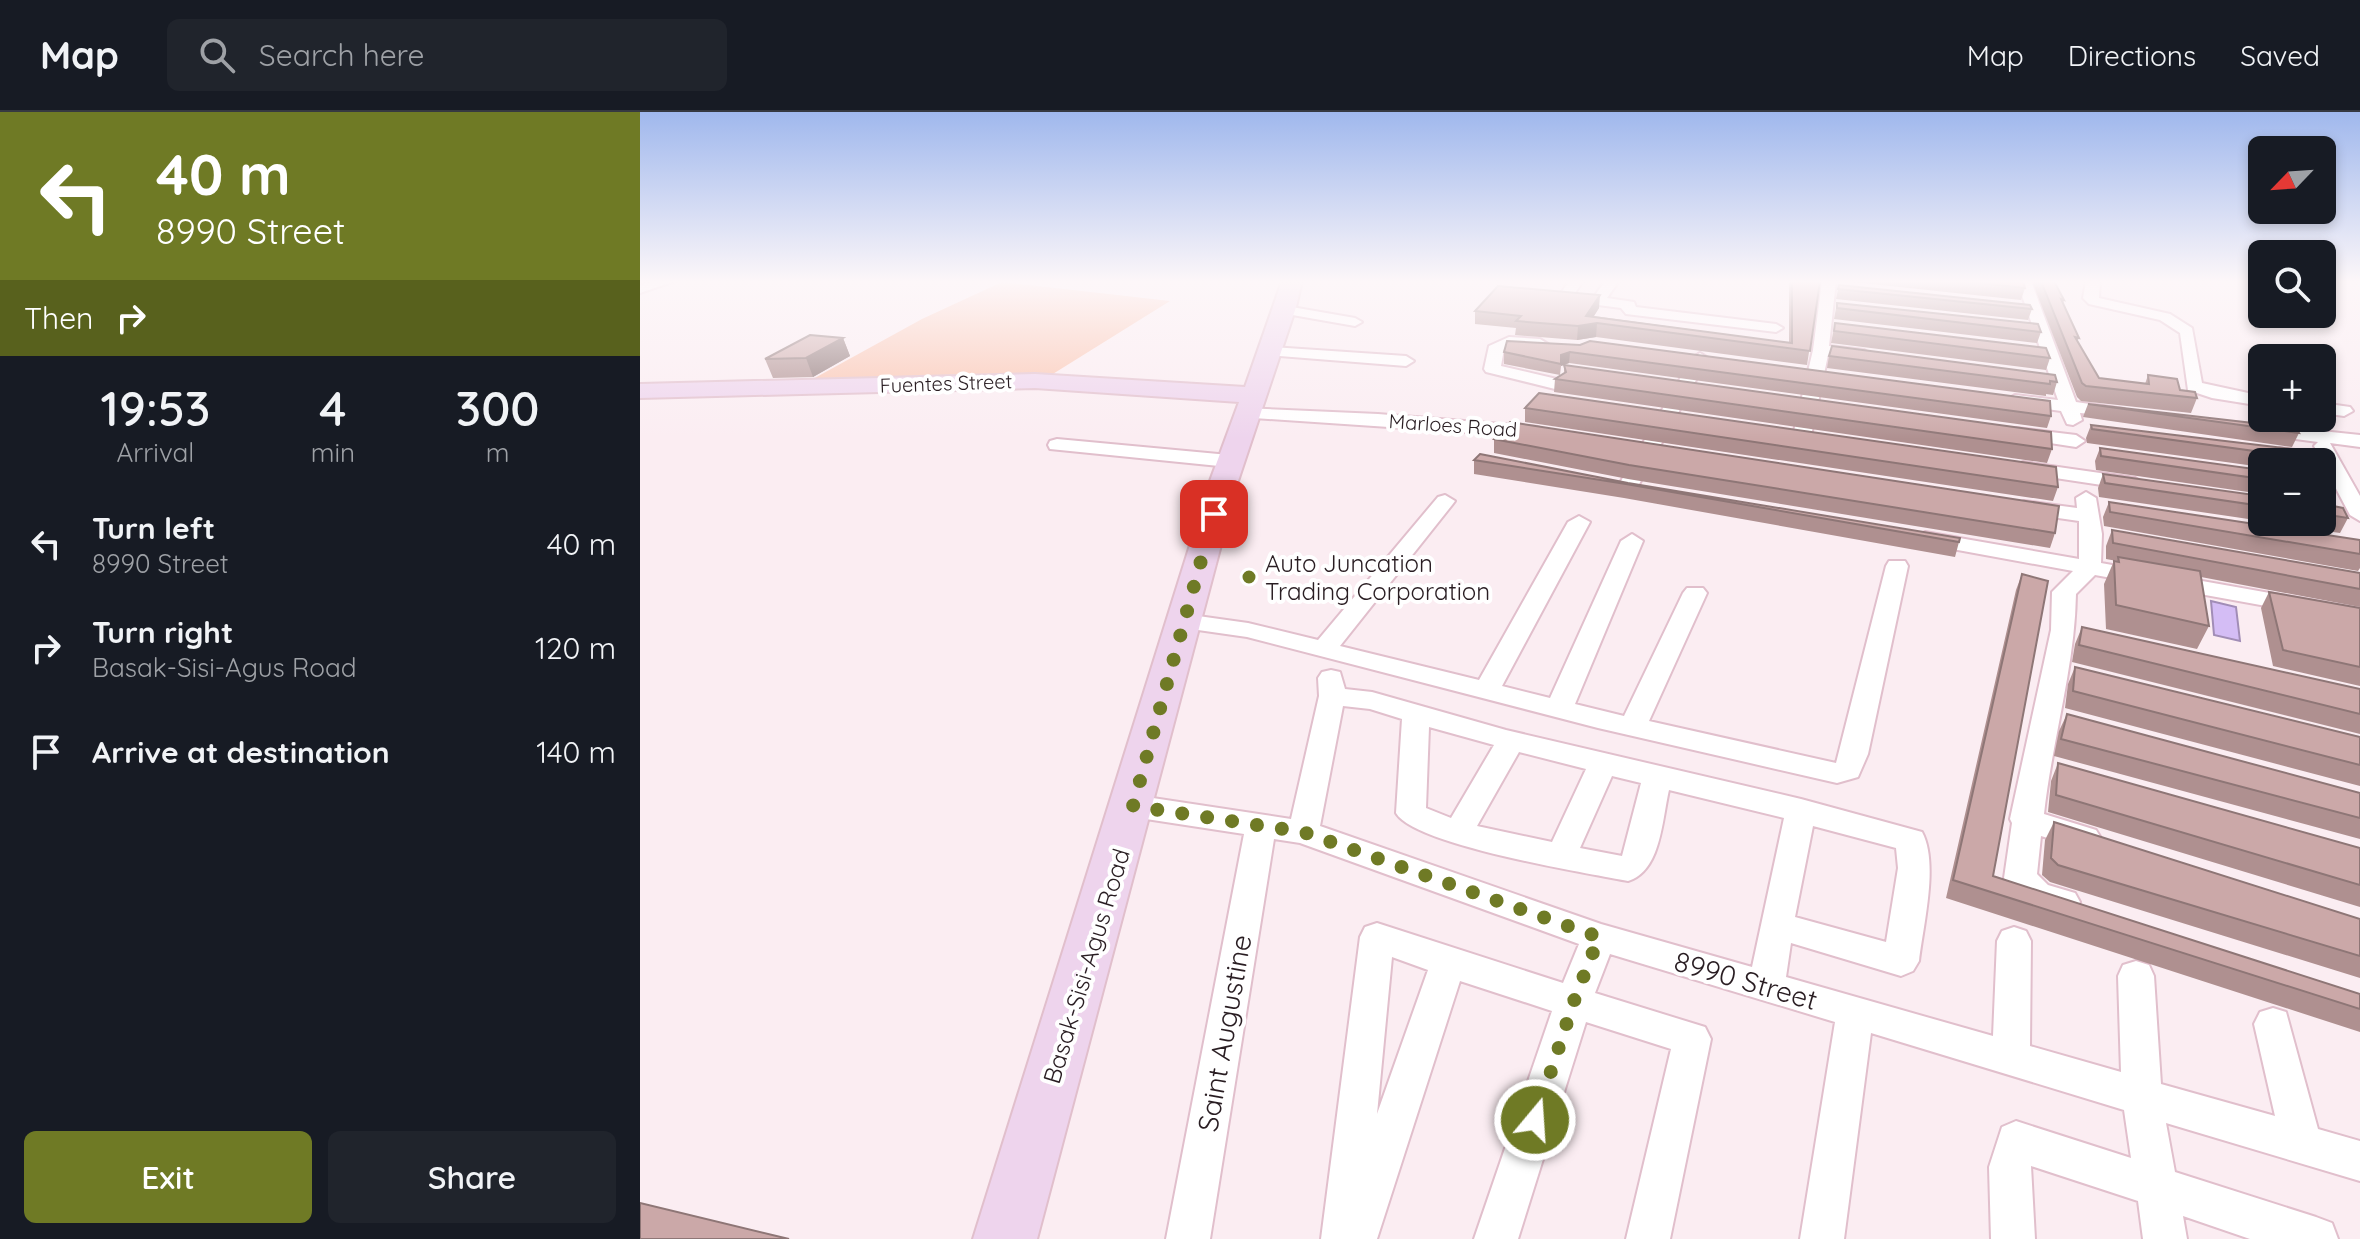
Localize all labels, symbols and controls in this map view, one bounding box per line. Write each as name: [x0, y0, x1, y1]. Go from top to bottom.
search box: [167, 19, 727, 91]
text: Map: [40, 31, 119, 79]
icon: search: [195, 33, 239, 77]
text: Search here: [259, 36, 424, 74]
text: Map: [1967, 38, 2024, 73]
text: Directions: [2068, 38, 2196, 73]
text: Saved: [2240, 38, 2320, 73]
north arrow: [2248, 136, 2336, 224]
map controls: [2248, 136, 2336, 536]
text: 40 m: [156, 139, 291, 209]
icon: left: [24, 144, 128, 248]
text: 8990 Street: [156, 208, 345, 253]
button: search: [2248, 240, 2336, 328]
icon: right: [109, 296, 153, 340]
text: Then: [24, 299, 93, 337]
button: +: [2248, 344, 2336, 432]
street label: Fuentes Street: [879, 368, 1013, 398]
text: 19:53: [100, 378, 210, 438]
text: 4: [319, 378, 347, 438]
text: 300: [456, 378, 540, 438]
street label: Marloes Road: [1388, 408, 1518, 442]
text: Arrival: [116, 436, 194, 469]
text: min: [311, 436, 355, 469]
text: m: [486, 436, 509, 469]
button: −: [2248, 448, 2336, 536]
pin: [1180, 480, 1248, 548]
icon: arrive: [1192, 492, 1236, 536]
text: Turn left: [92, 509, 215, 547]
icon: left: [24, 522, 68, 566]
text: 40 m: [547, 525, 616, 563]
text: 8990 Street: [92, 547, 229, 580]
place label: Auto Juncation Trading Corporation: [1265, 548, 1490, 606]
marker: Auto Juncation Trading Corporation: [1240, 568, 1258, 586]
text: Turn right: [92, 613, 233, 651]
icon: right: [24, 626, 68, 670]
text: 120 m: [535, 629, 616, 667]
text: Basak-Sisi-Agus Road: [92, 651, 356, 684]
icon: arrive: [24, 730, 68, 774]
text: Arrive at destination: [92, 733, 390, 771]
text: 140 m: [536, 733, 616, 771]
street label: Basak-Sisi-Agus Road: [1036, 845, 1136, 1087]
street label: Saint Augustine: [1189, 932, 1259, 1134]
street label: 8990 Street: [1670, 943, 1822, 1017]
position arrow: [1493, 1078, 1577, 1162]
button: Exit: [24, 1131, 312, 1223]
button: Share: [328, 1131, 616, 1223]

